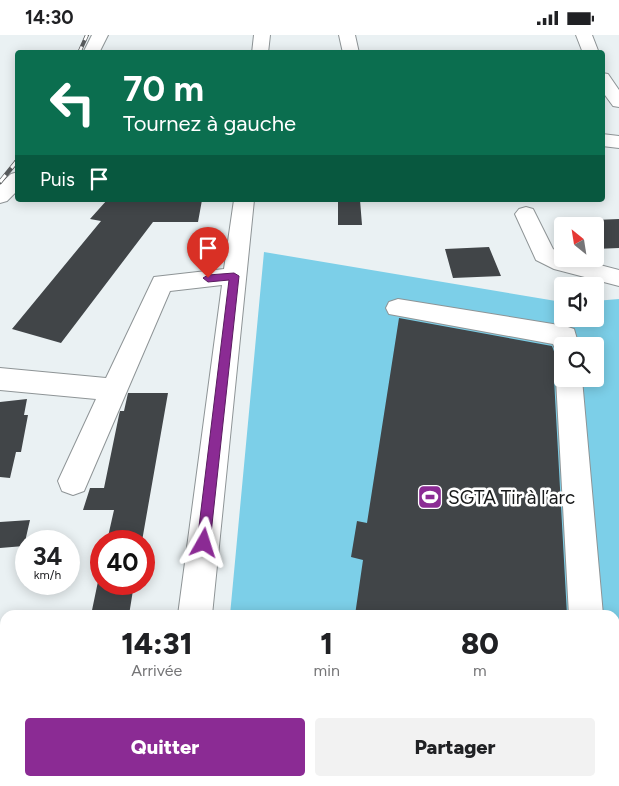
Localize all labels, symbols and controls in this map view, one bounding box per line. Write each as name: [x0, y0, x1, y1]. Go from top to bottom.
text: 14:30: [25, 6, 74, 29]
text: 70 m: [123, 68, 204, 110]
icon: left: [40, 70, 105, 135]
text: Tournez à gauche: [123, 110, 296, 137]
icon: arrive: [85, 165, 113, 193]
text: Puis: [40, 168, 75, 191]
north arrow: [554, 217, 604, 267]
map controls: [554, 217, 604, 387]
pin: [187, 227, 229, 278]
icon: arrive: [194, 234, 222, 262]
button: sound: [554, 277, 604, 327]
button: search: [554, 337, 604, 387]
sports icon: SGTA Tir à l’arc: [417, 484, 443, 510]
place label: SGTA Tir à l’arc: [448, 486, 575, 509]
position arrow: [177, 516, 229, 568]
speed limit sign: 40: [90, 530, 155, 595]
text: 34: [33, 541, 62, 571]
text: km/h: [34, 568, 61, 582]
text: 14:31: [121, 625, 192, 662]
text: 1: [320, 625, 333, 662]
text: 80: [461, 625, 499, 662]
text: Arrivée: [131, 661, 182, 680]
text: min: [314, 661, 340, 680]
text: m: [473, 661, 487, 680]
button: Quitter: [25, 718, 305, 776]
button: Partager: [315, 718, 595, 776]

